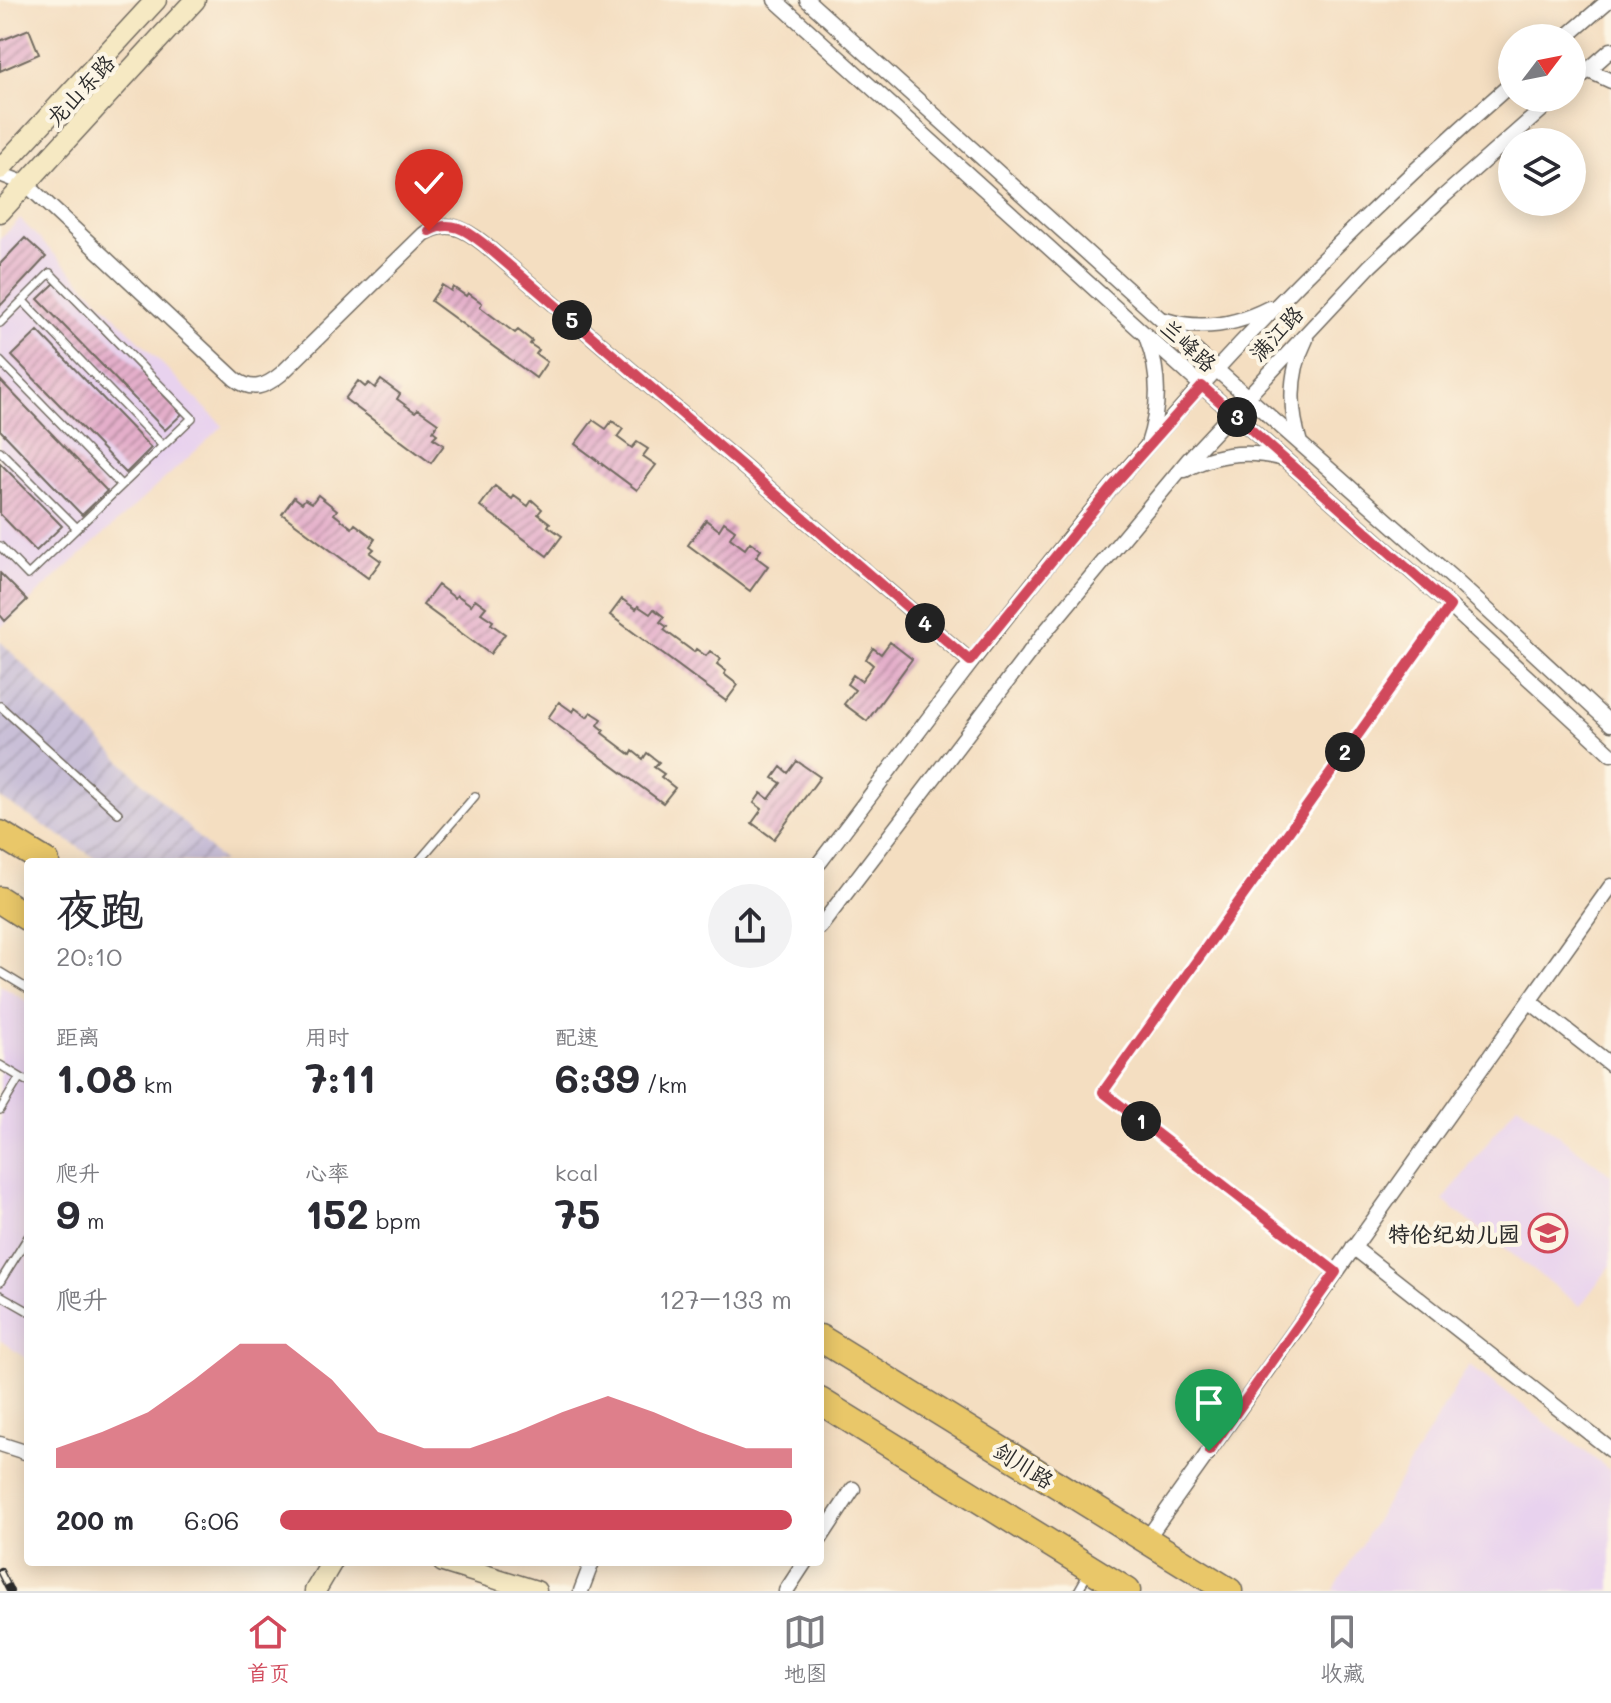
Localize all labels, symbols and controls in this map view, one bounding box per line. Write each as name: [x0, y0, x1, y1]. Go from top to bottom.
north arrow: [1498, 24, 1586, 112]
map controls: [1498, 24, 1586, 216]
street label: 龙山东路: [39, 48, 121, 132]
button: layers: [1498, 128, 1586, 216]
pin: [395, 149, 463, 231]
icon: check: [407, 161, 451, 205]
street label: 满江路: [1243, 299, 1309, 367]
pin: 5: [552, 300, 592, 340]
text: 5: [566, 305, 578, 334]
street label: 兰峰路: [1155, 312, 1223, 378]
pin: 3: [1217, 397, 1257, 437]
text: 3: [1230, 402, 1244, 431]
pin: 4: [905, 603, 945, 643]
text: 4: [918, 608, 932, 637]
pin: 2: [1325, 732, 1365, 772]
text: 2: [1339, 737, 1351, 766]
text: 夜跑: [56, 880, 144, 937]
button: share: [708, 884, 792, 968]
text: 20:10: [56, 939, 122, 973]
text: 距离: [56, 1022, 100, 1051]
text: 用时: [305, 1022, 349, 1051]
text: 配速: [555, 1022, 599, 1051]
text: 1.08: [56, 1051, 137, 1103]
text: 7:11: [305, 1051, 376, 1103]
text: 6:39: [555, 1051, 640, 1103]
text: km: [137, 1070, 173, 1099]
text: /km: [640, 1070, 687, 1099]
pin: 1: [1121, 1101, 1161, 1141]
text: 1: [1136, 1106, 1146, 1135]
text: 爬升: [56, 1158, 100, 1187]
text: 心率: [305, 1158, 349, 1187]
text: kcal: [555, 1158, 599, 1187]
text: 9: [56, 1187, 80, 1239]
text: 152: [305, 1187, 369, 1239]
text: 75: [555, 1187, 600, 1239]
text: m: [80, 1206, 105, 1235]
text: bpm: [369, 1206, 421, 1235]
school or university icon: 特伦纪幼儿园: [1527, 1212, 1569, 1254]
place label: 特伦纪幼儿园: [1388, 1219, 1520, 1248]
text: 爬升: [56, 1282, 108, 1316]
text: 127–133 m: [659, 1282, 792, 1316]
pin: [1175, 1369, 1243, 1451]
icon: arrive: [1187, 1381, 1231, 1425]
street label: 剑川路: [988, 1435, 1060, 1495]
text: 200 m: [56, 1503, 134, 1537]
text: 6:06: [184, 1503, 240, 1537]
tab: 首页: [246, 1610, 291, 1687]
tab: 地图: [783, 1610, 828, 1687]
tab: 收藏: [1320, 1610, 1365, 1687]

